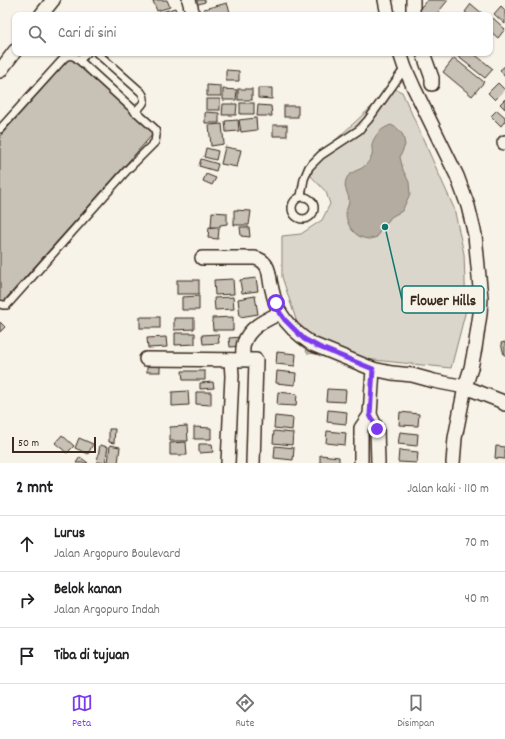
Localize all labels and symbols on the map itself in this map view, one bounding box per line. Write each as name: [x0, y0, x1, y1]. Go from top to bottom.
callout: Flower Hills: [402, 286, 484, 313]
text: Flower Hills: [410, 291, 476, 313]
route start: [267, 294, 285, 312]
route end: [368, 420, 386, 438]
scale bar: [12, 435, 96, 454]

